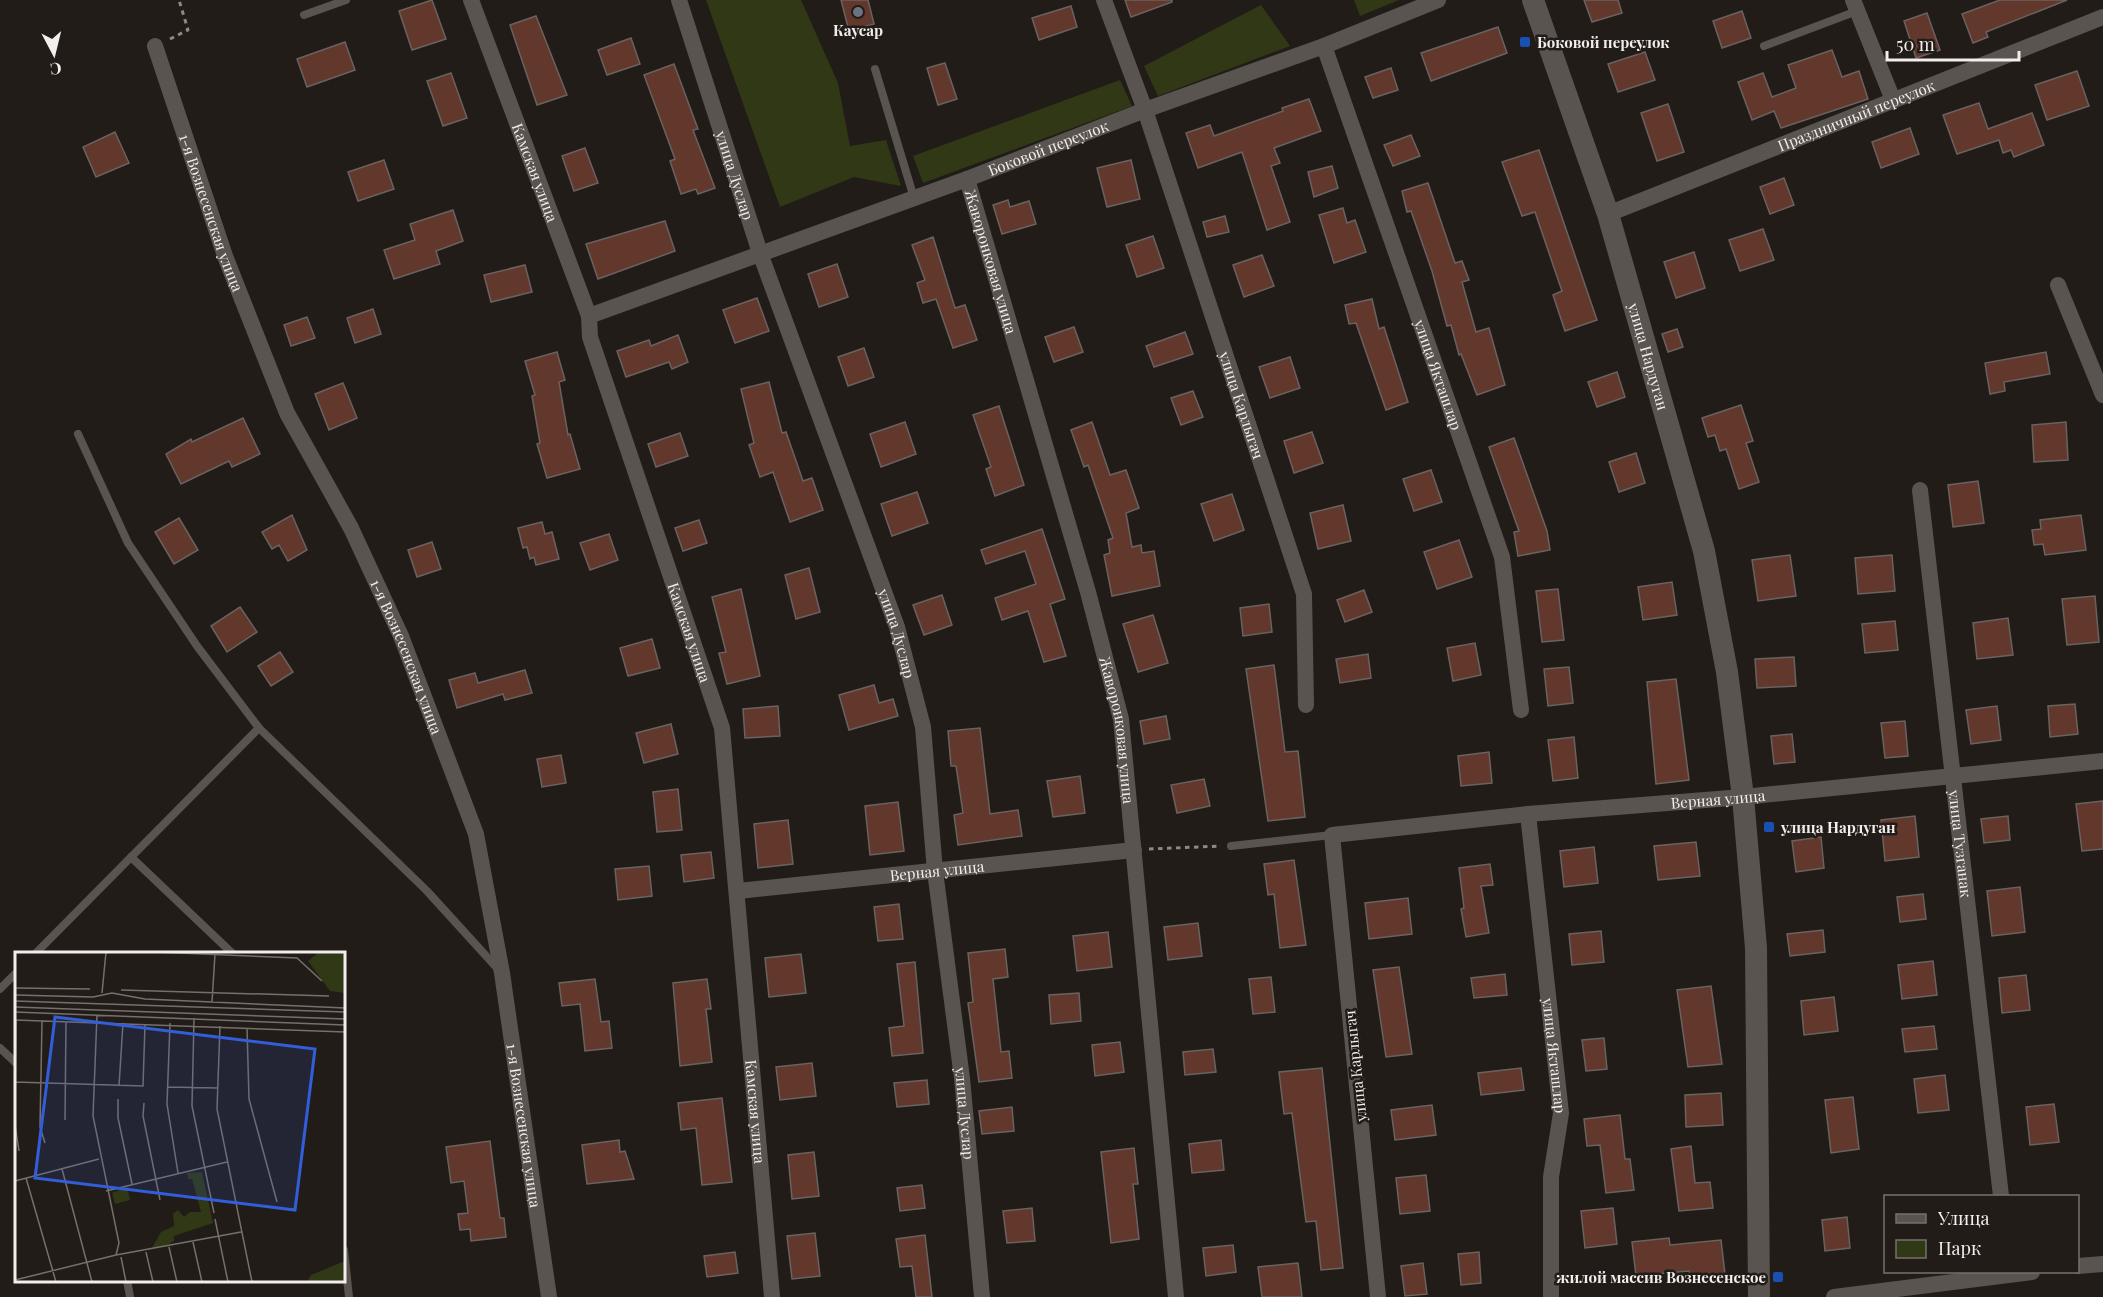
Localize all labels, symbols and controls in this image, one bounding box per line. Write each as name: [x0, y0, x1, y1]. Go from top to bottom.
marker: Каусар: [851, 5, 865, 19]
place label: Каусар: [833, 20, 883, 40]
north arrow: [24, 24, 84, 84]
scale bar: [1887, 24, 2019, 62]
place label: Боковой переулок: [1537, 32, 1670, 52]
text: 50 m: [1896, 32, 1935, 56]
marker: Боковой переулок: [1518, 35, 1532, 49]
text: С: [49, 58, 63, 80]
street label: Праздничный переулок: [1775, 75, 1938, 155]
street label: Боковой переулок: [985, 115, 1112, 180]
street label: Камская улица: [508, 120, 563, 225]
street label: улица Дуслар: [711, 127, 759, 223]
street label: 1-я Вознесенская улица: [175, 131, 248, 295]
street label: Жаворонковая улица: [961, 187, 1022, 337]
street label: улица Нардуган: [1624, 300, 1673, 412]
street label: улица Якташлар: [1410, 316, 1467, 433]
street label: улица Карлыгач: [1215, 348, 1269, 462]
street label: 1-я Вознесенская улица: [366, 576, 447, 737]
street label: Камская улица: [664, 580, 716, 685]
street label: улица Дуслар: [873, 585, 920, 680]
street label: Жаворонковая улица: [1095, 654, 1139, 805]
street label: Верная улица: [1670, 785, 1767, 813]
street label: улица Тузганак: [1944, 788, 1977, 899]
place label: улица Нардуган: [1780, 817, 1896, 837]
marker: улица Нардуган: [1762, 820, 1776, 834]
street label: Верная улица: [889, 856, 986, 885]
inset map: [15, 952, 345, 1282]
street label: улица Якташлар: [1538, 996, 1571, 1114]
street label: улица Карлыгач: [1339, 1009, 1371, 1124]
street label: 1-я Вознесенская улица: [502, 1042, 546, 1209]
street label: Камская улица: [741, 1059, 770, 1165]
street label: улица Дуслар: [951, 1065, 979, 1161]
legend: [1884, 1195, 2079, 1273]
text: Улица: [1937, 1206, 1989, 1230]
text: Парк: [1938, 1236, 1981, 1260]
place label: жилой массив Вознесенское: [1556, 1267, 1766, 1287]
marker: жилой массив Вознесенское: [1771, 1270, 1785, 1284]

